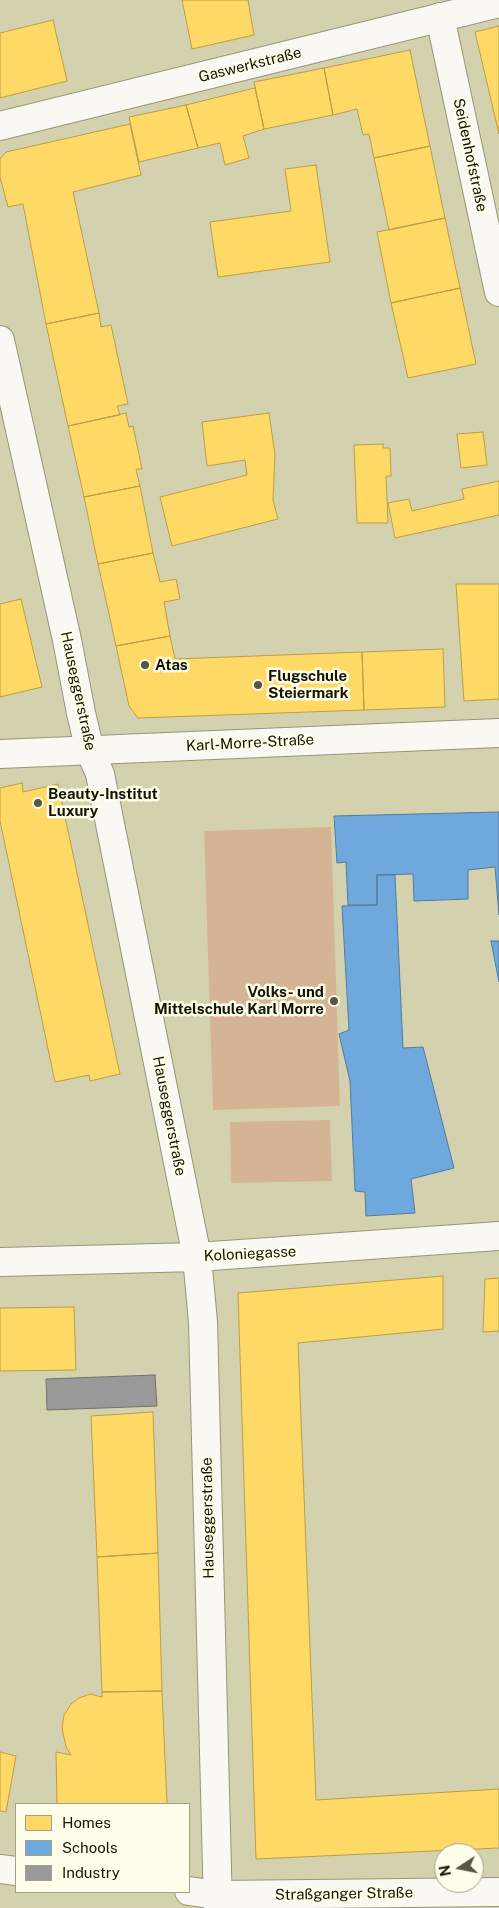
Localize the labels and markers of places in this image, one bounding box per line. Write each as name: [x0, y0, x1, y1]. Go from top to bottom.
place label: Atas: [155, 656, 188, 674]
marker: Atas: [139, 659, 151, 671]
place label: Flugschule Steiermark: [268, 667, 348, 702]
marker: Flugschule Steiermark: [252, 679, 264, 691]
place label: Beauty-Institut Luxury: [48, 785, 158, 820]
marker: Beauty-Institut Luxury: [32, 797, 44, 809]
place label: Volks- und Mittelschule Karl Morre: [154, 983, 324, 1018]
marker: Volks- und Mittelschule Karl Morre: [328, 995, 340, 1007]

